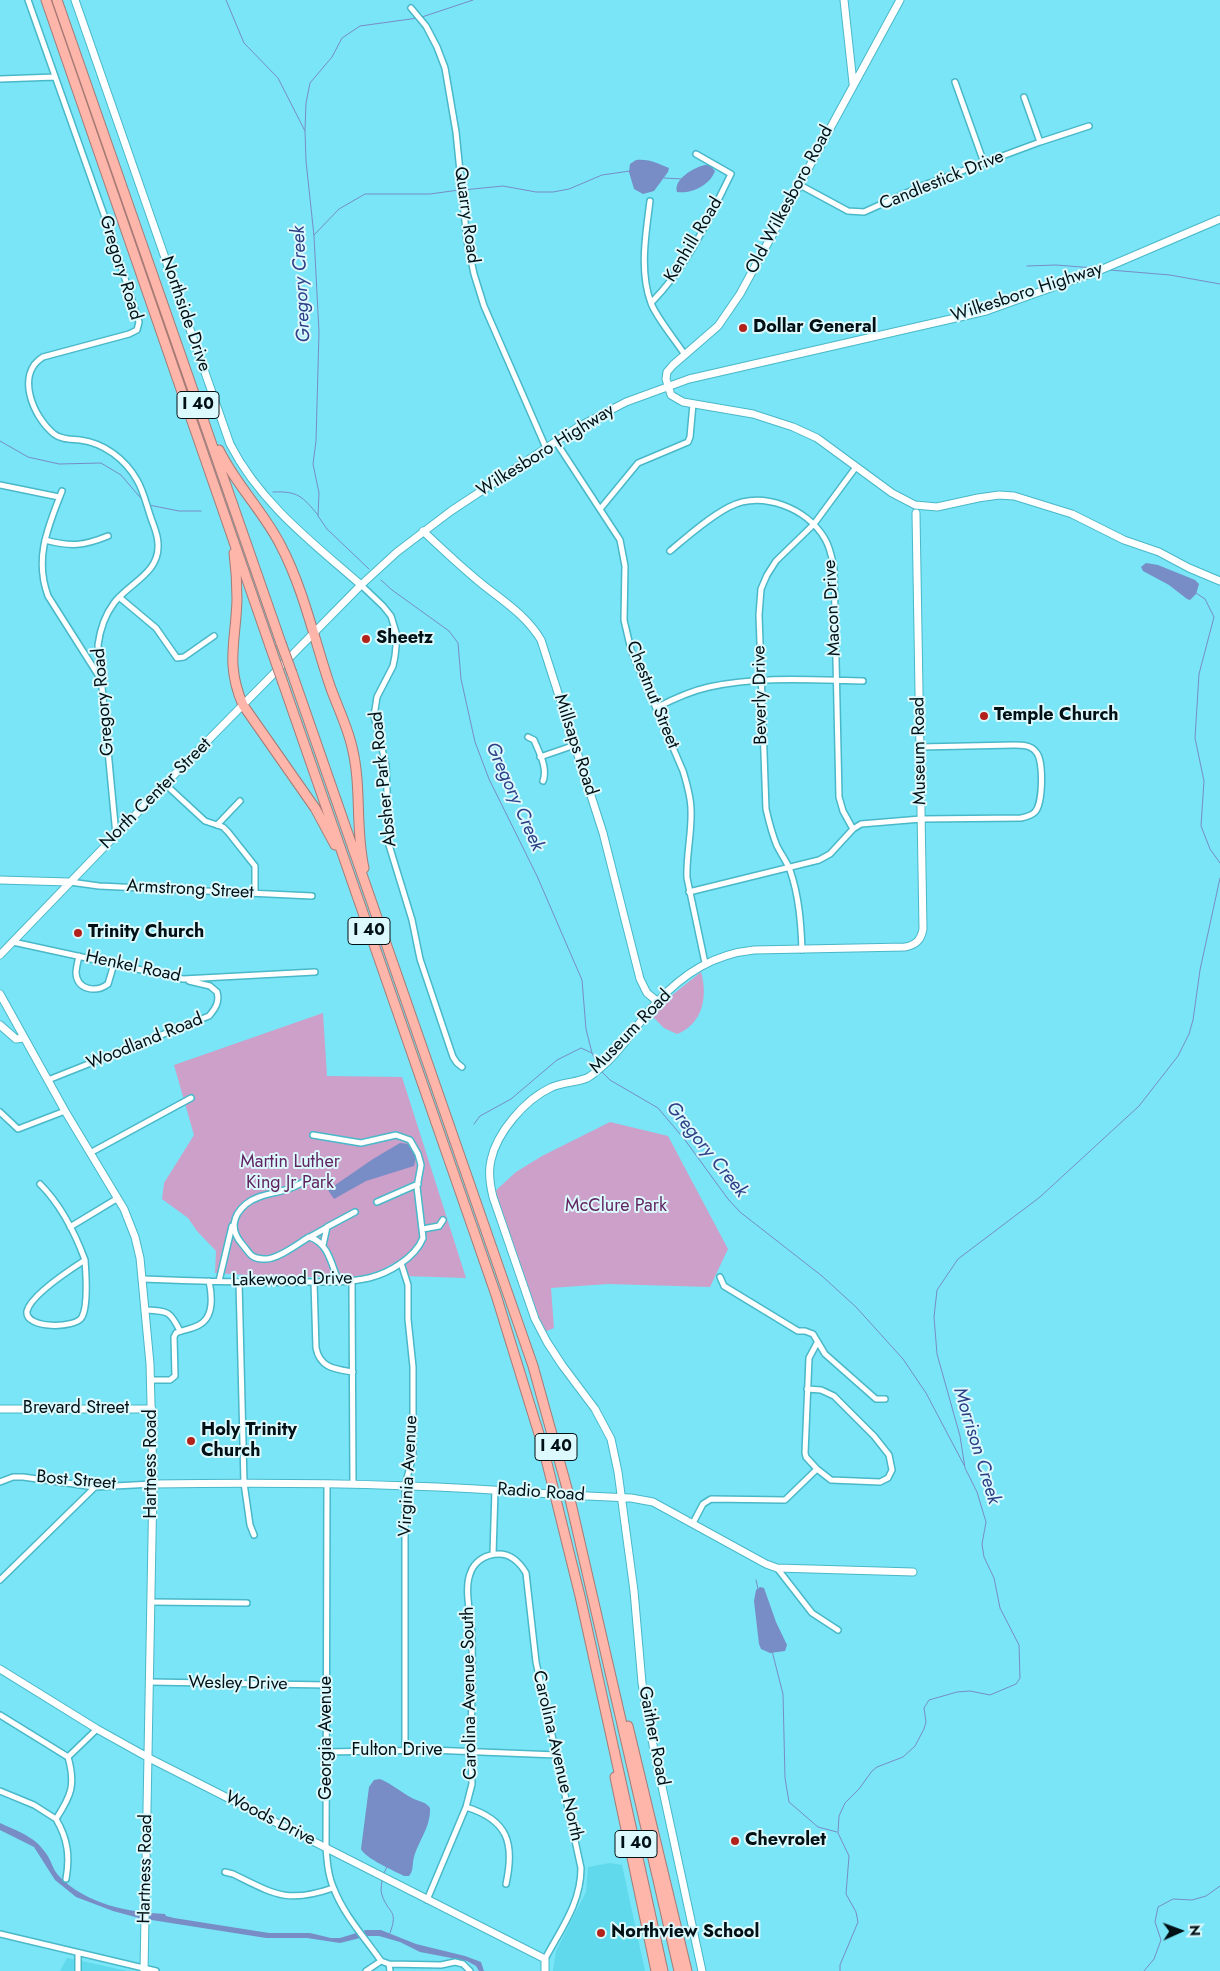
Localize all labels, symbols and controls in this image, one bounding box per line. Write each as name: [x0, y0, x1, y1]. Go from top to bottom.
street label: Old Wilkesboro Road: [742, 122, 838, 278]
street label: Candlestick Drive: [877, 146, 1007, 216]
street label: Quarry Road: [449, 165, 483, 265]
street label: Kenhill Road: [660, 194, 728, 286]
street label: Gregory Road: [94, 213, 146, 323]
water label: Gregory Creek: [288, 225, 316, 343]
street label: Northside Drive: [155, 253, 215, 375]
street label: Wilkesboro Highway: [949, 258, 1105, 328]
place label: Dollar General: [753, 317, 877, 339]
marker: Dollar General: [737, 322, 749, 334]
road number: I 40: [177, 392, 219, 418]
street label: Wilkesboro Highway: [473, 400, 619, 502]
street label: Macon Drive: [820, 559, 846, 657]
place label: Sheetz: [376, 628, 433, 650]
marker: Sheetz: [360, 633, 372, 645]
street label: Chestnut Street: [621, 638, 683, 752]
street label: Beverly Drive: [749, 645, 773, 745]
street label: Gregory Road: [89, 647, 119, 757]
street label: Millsaps Road: [548, 692, 602, 798]
street label: Museum Road: [908, 697, 932, 805]
place label: Temple Church: [994, 705, 1119, 727]
street label: Absher Park Road: [366, 710, 402, 848]
marker: Temple Church: [978, 710, 990, 722]
street label: North Center Street: [96, 734, 216, 854]
water label: Gregory Creek: [480, 739, 548, 855]
street label: Armstrong Street: [126, 876, 254, 904]
road number: I 40: [348, 918, 390, 944]
place label: Trinity Church: [88, 922, 204, 944]
marker: Trinity Church: [72, 927, 84, 939]
street label: Henkel Road: [83, 946, 183, 988]
street label: Museum Road: [586, 986, 676, 1078]
street label: Woodland Road: [84, 1009, 206, 1075]
water label: Gregory Creek: [660, 1097, 752, 1203]
park label: Martin Luther King Jr Park: [240, 1152, 340, 1194]
park label: McClure Park: [565, 1196, 667, 1218]
street label: Lakewood Drive: [231, 1268, 353, 1292]
water label: Morrison Creek: [947, 1385, 1005, 1507]
street label: Brevard Street: [23, 1398, 129, 1420]
street label: Hartness Road: [141, 1409, 163, 1519]
street label: Virginia Avenue: [395, 1415, 423, 1537]
place label: Holy Trinity Church: [201, 1420, 297, 1462]
road number: I 40: [535, 1434, 577, 1460]
marker: Holy Trinity Church: [185, 1435, 197, 1447]
street label: Bost Street: [35, 1467, 117, 1495]
street label: Radio Road: [496, 1479, 586, 1507]
street label: Carolina Avenue South: [458, 1606, 482, 1780]
street label: Carolina Avenue North: [527, 1669, 587, 1843]
street label: Wesley Drive: [188, 1672, 288, 1696]
street label: Georgia Avenue: [316, 1676, 338, 1800]
street label: Gaither Road: [633, 1685, 673, 1787]
street label: Fulton Drive: [351, 1740, 443, 1762]
street label: Woods Drive: [221, 1787, 319, 1851]
street label: Hartness Road: [134, 1814, 158, 1924]
road number: I 40: [615, 1830, 657, 1858]
place label: Chevrolet: [745, 1830, 826, 1852]
marker: Chevrolet: [729, 1835, 741, 1847]
north arrow: [1155, 1906, 1205, 1956]
place label: Northview School: [611, 1922, 759, 1944]
text: N: [1185, 1925, 1205, 1936]
marker: Northview School: [595, 1927, 607, 1939]

